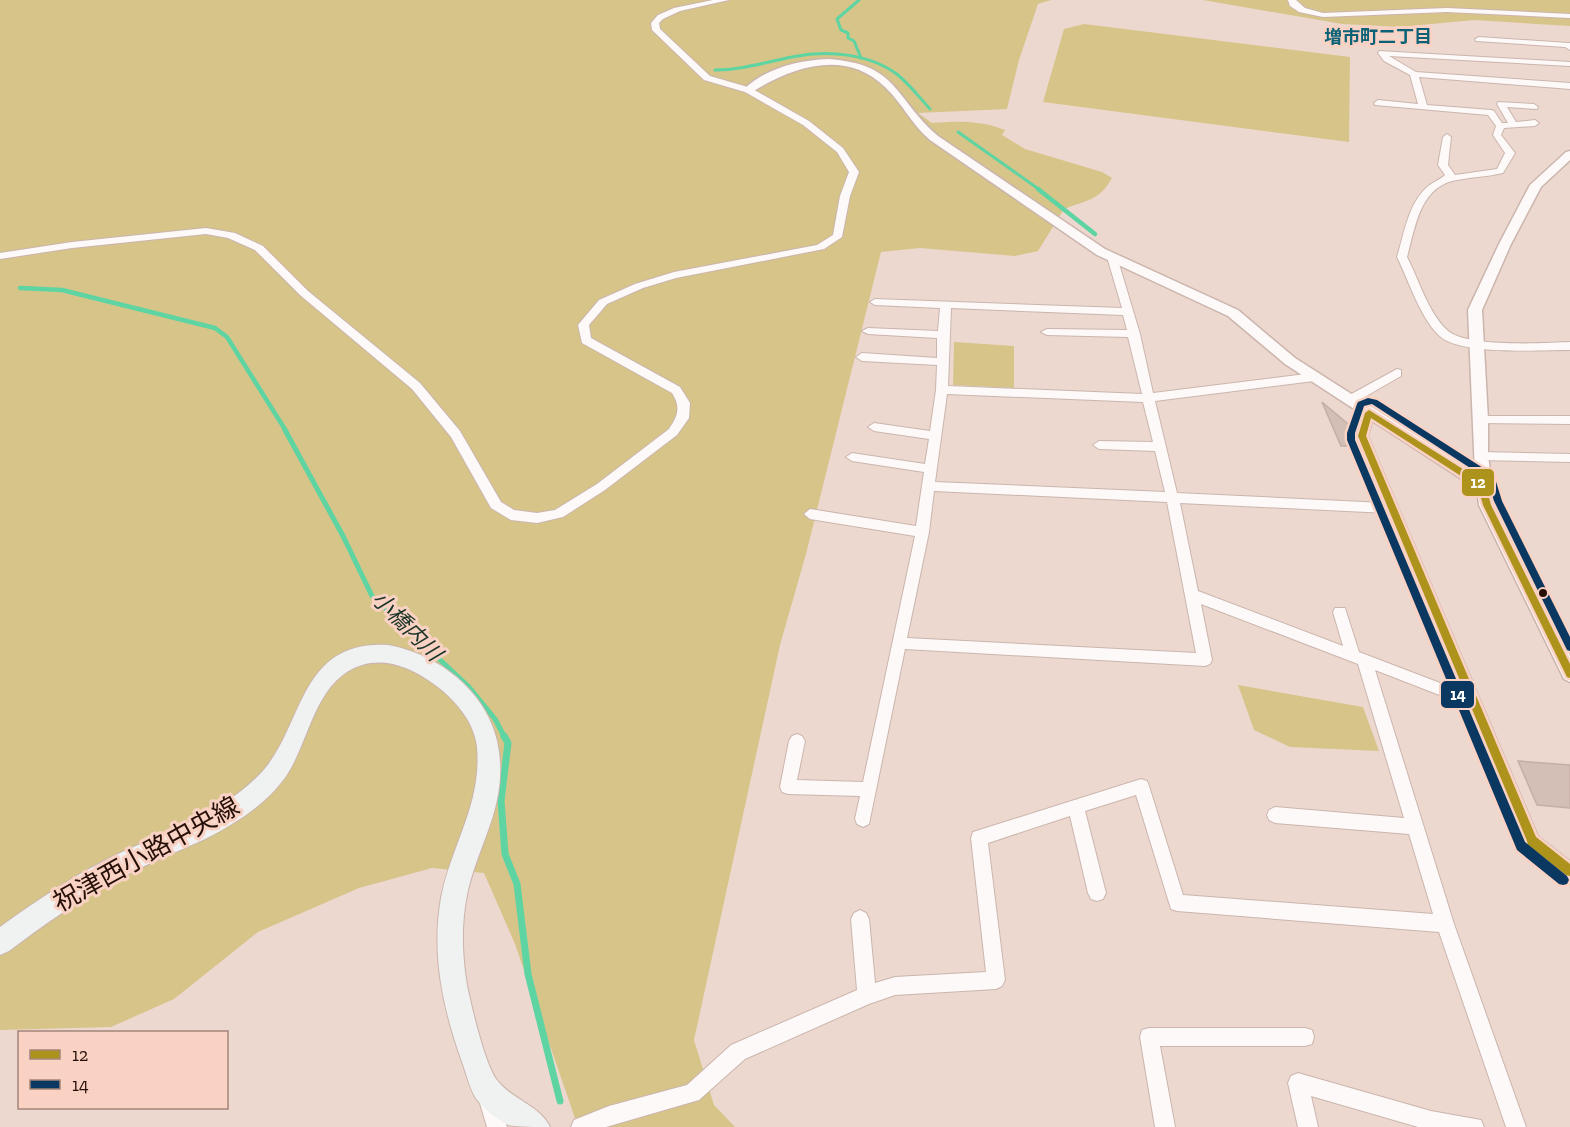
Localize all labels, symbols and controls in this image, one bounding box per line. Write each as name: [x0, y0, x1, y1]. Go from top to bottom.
district label: 増市町二丁目: [1324, 26, 1432, 48]
line badge: 12: [1461, 468, 1495, 497]
text: 12: [1470, 473, 1486, 492]
water label: 小橋内川: [366, 585, 449, 668]
unlabelled marker: [1537, 587, 1549, 599]
line badge: 14: [1440, 680, 1475, 709]
text: 14: [1450, 685, 1466, 704]
street label: 祝津西小路中央線: [47, 790, 245, 918]
legend: [18, 1031, 228, 1109]
text: 12: [72, 1044, 88, 1066]
text: 14: [72, 1074, 89, 1096]

